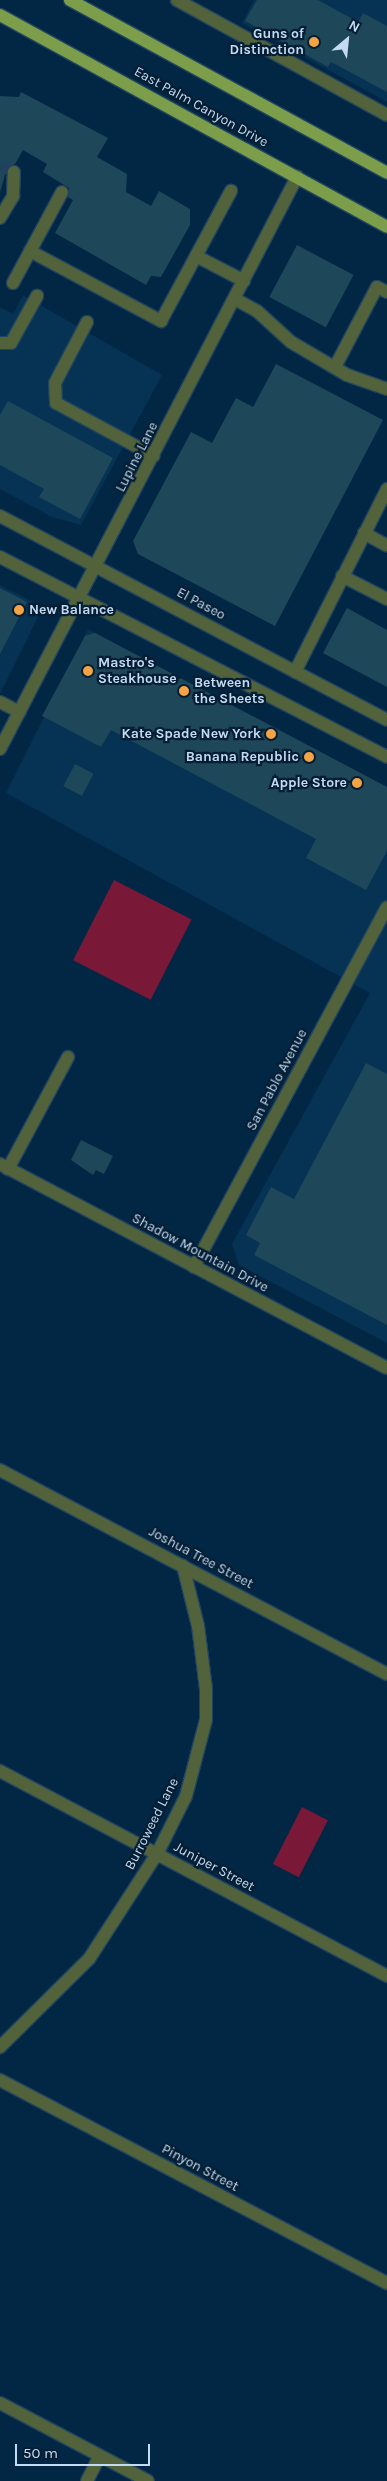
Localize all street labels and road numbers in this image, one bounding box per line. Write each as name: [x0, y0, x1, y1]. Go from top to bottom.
street label: East Palm Canyon Drive: [131, 63, 271, 151]
street label: Lupine Lane: [112, 419, 162, 495]
street label: El Paseo: [174, 584, 228, 624]
street label: San Pablo Avenue: [243, 1026, 311, 1134]
street label: Shadow Mountain Drive: [129, 1210, 271, 1296]
street label: Joshua Tree Street: [146, 1523, 256, 1593]
street label: Burroweed Lane: [122, 1775, 182, 1873]
street label: Juniper Street: [171, 1839, 257, 1895]
street label: Pinyon Street: [159, 2141, 241, 2195]

